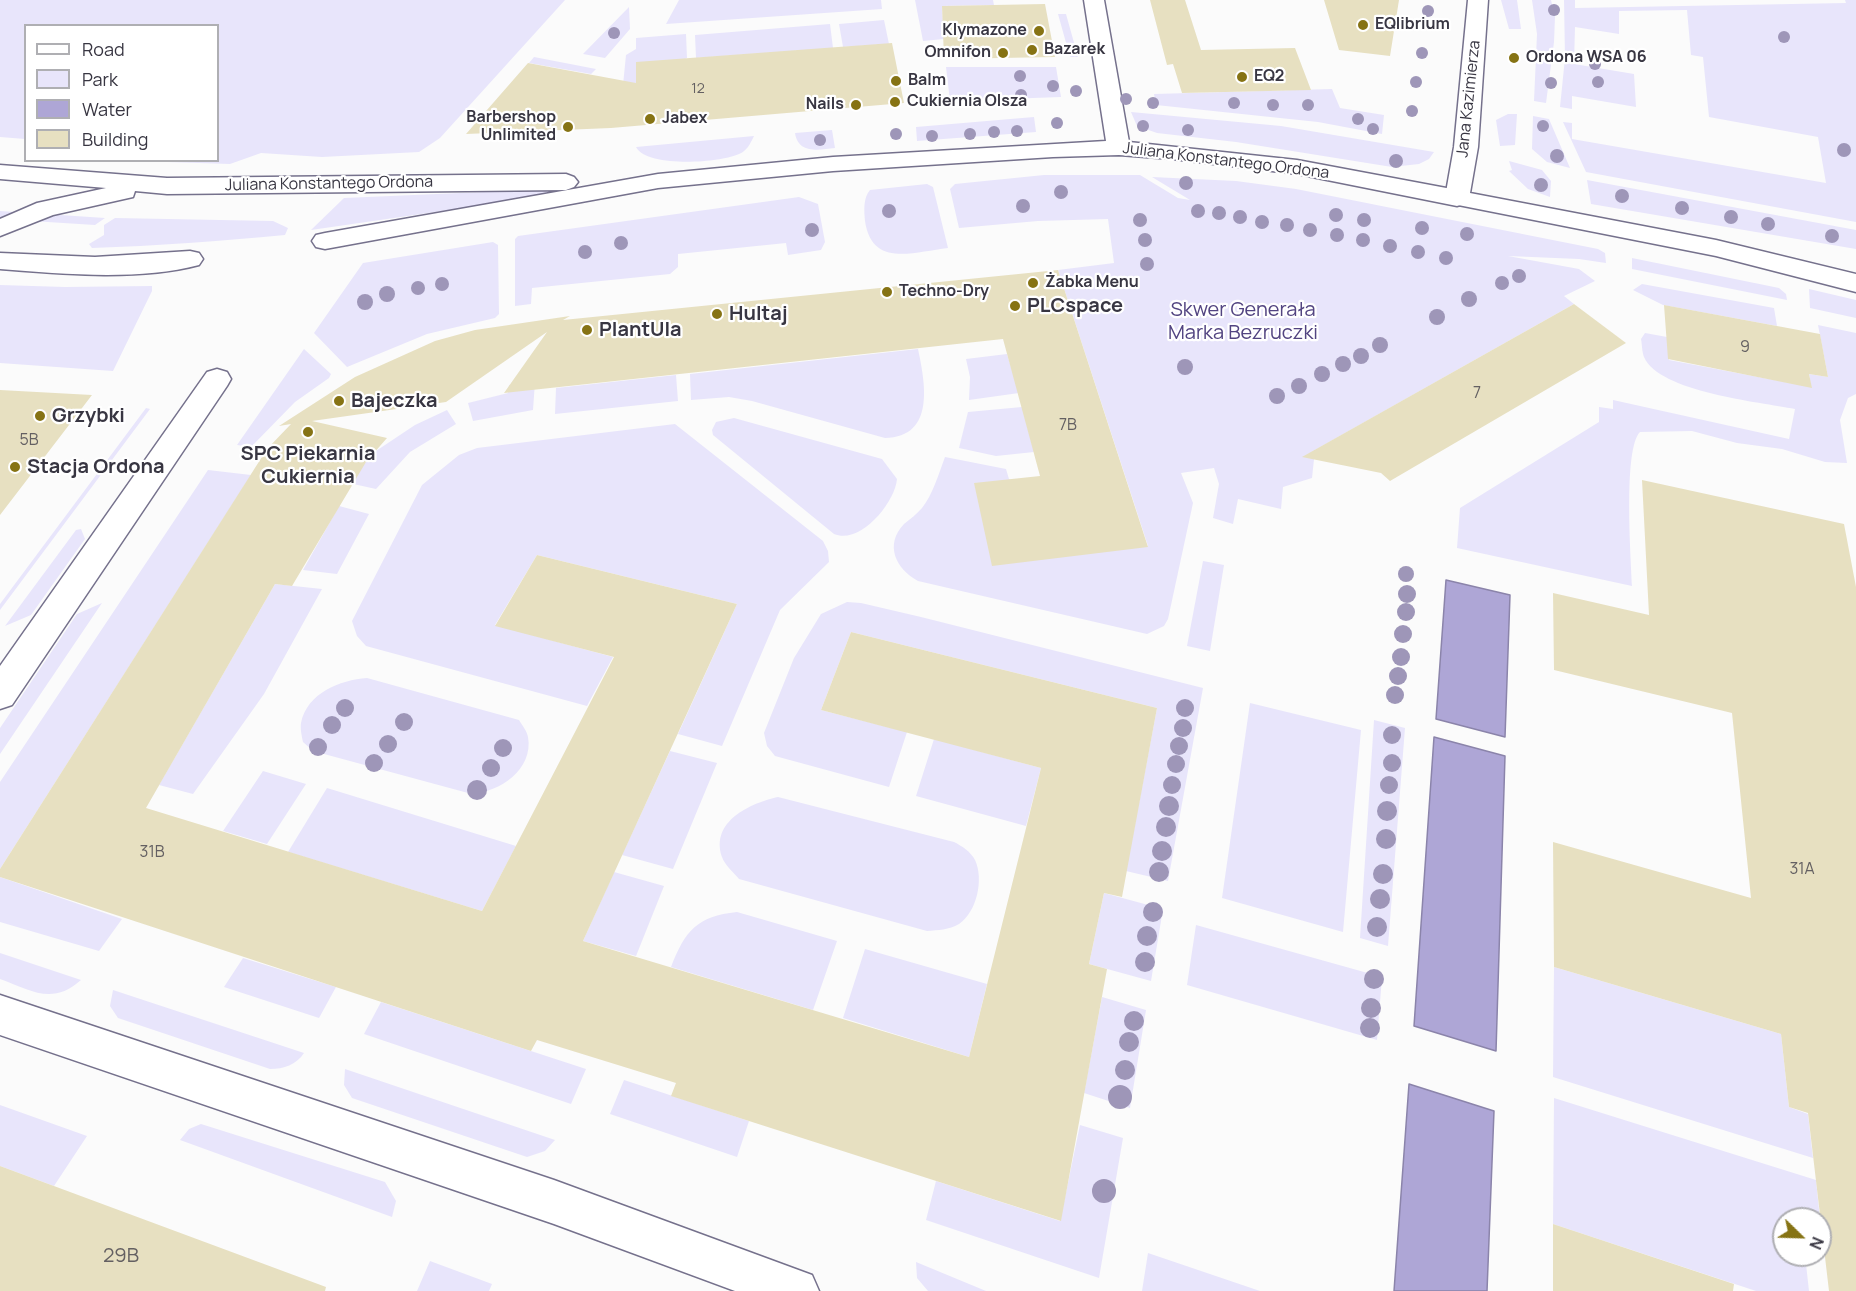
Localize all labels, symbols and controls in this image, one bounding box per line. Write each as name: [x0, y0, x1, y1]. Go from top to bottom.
place label: EQlibrium: [1375, 15, 1450, 35]
marker: EQlibrium: [1356, 18, 1370, 32]
place label: Klymazone: [942, 21, 1027, 41]
legend: [24, 24, 219, 162]
marker: Klymazone: [1032, 24, 1046, 38]
text: Road: [82, 37, 125, 61]
street label: Jana Kazimierza: [1453, 39, 1485, 159]
place label: Bazarek: [1044, 40, 1105, 60]
place label: Omnifon: [925, 43, 991, 63]
marker: Bazarek: [1025, 43, 1039, 57]
marker: Omnifon: [996, 46, 1010, 60]
place label: Ordona WSA 06: [1526, 48, 1647, 68]
marker: Ordona WSA 06: [1507, 51, 1521, 65]
text: Park: [82, 67, 118, 91]
place label: EQ2: [1254, 67, 1284, 87]
marker: EQ2: [1235, 70, 1249, 84]
place label: Balm: [908, 71, 946, 91]
marker: Balm: [889, 74, 903, 88]
house number: 12: [691, 81, 705, 97]
place label: Cukiernia Olsza: [907, 92, 1027, 112]
place label: Nails: [806, 95, 844, 115]
marker: Cukiernia Olsza: [888, 95, 902, 109]
text: Water: [82, 97, 132, 121]
marker: Nails: [849, 98, 863, 112]
place label: Barbershop Unlimited: [466, 108, 556, 146]
place label: Jabex: [662, 109, 707, 129]
marker: Jabex: [643, 112, 657, 126]
marker: Barbershop Unlimited: [561, 120, 575, 134]
text: Building: [82, 127, 148, 151]
street label: Juliana Konstantego Ordona: [1122, 139, 1330, 183]
street label: Juliana Konstantego Ordona: [225, 173, 433, 195]
place label: Żabka Menu: [1045, 273, 1139, 293]
marker: Żabka Menu: [1026, 276, 1040, 290]
place label: Techno-Dry: [899, 282, 989, 302]
marker: Techno-Dry: [880, 285, 894, 299]
place label: PLCspace: [1027, 294, 1123, 318]
park label: Skwer Generała Marka Bezruczki: [1168, 298, 1318, 345]
marker: PLCspace: [1008, 299, 1022, 313]
place label: Hultaj: [729, 302, 787, 326]
marker: Hultaj: [710, 307, 724, 321]
place label: PlantUla: [599, 318, 682, 342]
marker: PlantUla: [580, 323, 594, 337]
house number: 9: [1740, 338, 1750, 358]
house number: 7: [1473, 384, 1481, 404]
place label: Bajeczka: [351, 389, 437, 413]
marker: Bajeczka: [332, 394, 346, 408]
place label: Grzybki: [52, 404, 125, 428]
marker: Grzybki: [33, 409, 47, 423]
house number: 7B: [1059, 416, 1077, 436]
marker: SPC Piekarnia Cukiernia: [301, 425, 315, 439]
house number: 5B: [19, 431, 39, 451]
place label: SPC Piekarnia Cukiernia: [240, 442, 376, 489]
place label: Stacja Ordona: [27, 455, 165, 479]
marker: Stacja Ordona: [8, 460, 22, 474]
house number: 31B: [140, 843, 164, 863]
house number: 31A: [1789, 860, 1815, 880]
north arrow: [1772, 1207, 1832, 1267]
text: N: [1804, 1234, 1829, 1253]
house number: 29B: [103, 1244, 139, 1268]

